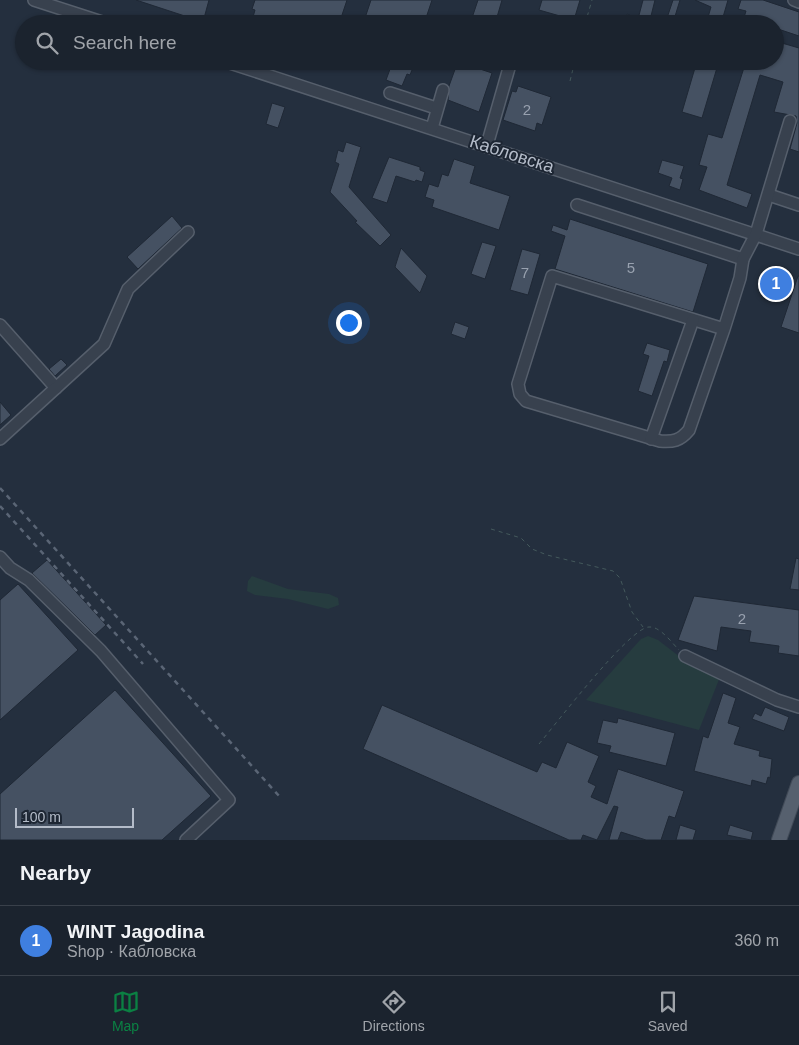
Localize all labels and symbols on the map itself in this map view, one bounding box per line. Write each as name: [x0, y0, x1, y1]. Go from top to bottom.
house number: 2: [523, 101, 531, 118]
street label: Кабловска: [467, 131, 558, 177]
house number: 5: [627, 259, 635, 276]
house number: 7: [521, 264, 529, 281]
pin: 1: [760, 265, 792, 303]
your location: [336, 310, 362, 336]
house number: 2: [738, 610, 746, 627]
scale bar: [15, 805, 134, 828]

